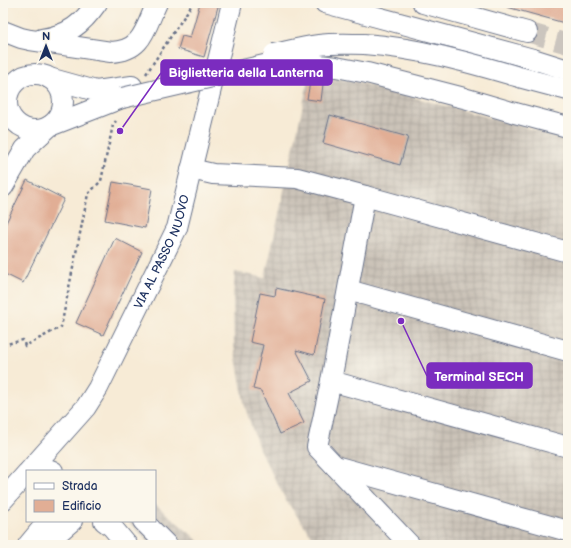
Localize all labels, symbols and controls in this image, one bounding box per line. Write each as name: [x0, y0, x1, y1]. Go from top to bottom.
north arrow: [26, 26, 66, 66]
text: N: [42, 30, 50, 43]
callout: Biglietteria della Lanterna: [161, 60, 332, 85]
text: Biglietteria della Lanterna: [168, 65, 324, 81]
street label: VIA AL PASSO NUOVO: [131, 193, 193, 312]
callout: Terminal SECH: [427, 363, 532, 388]
text: Terminal SECH: [434, 369, 524, 385]
legend: [26, 470, 156, 522]
text: Strada: [62, 479, 98, 494]
text: Edificio: [62, 499, 102, 514]

